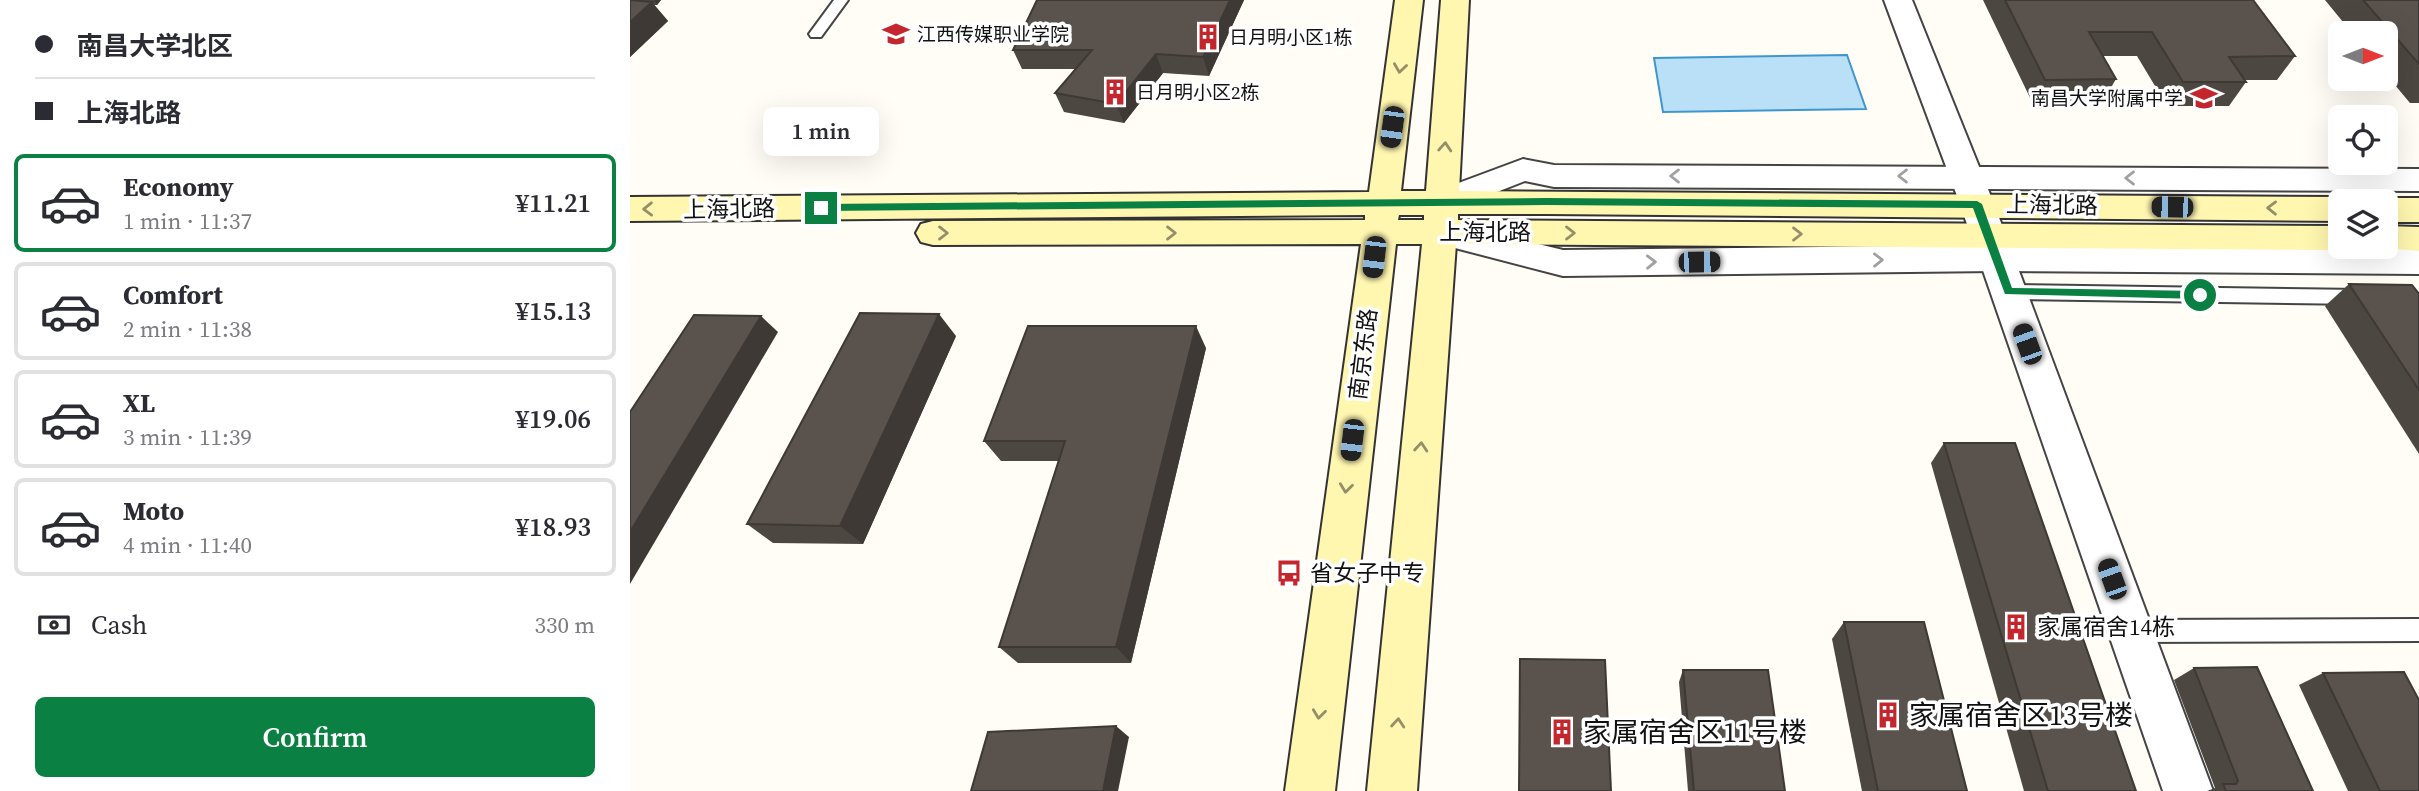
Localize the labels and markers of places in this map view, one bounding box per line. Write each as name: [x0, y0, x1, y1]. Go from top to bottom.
school or university icon: 江西传媒职业学院: [881, 19, 911, 49]
place label: 江西传媒职业学院: [917, 21, 1069, 47]
building icon: 日月明小区1栋: [1193, 22, 1223, 52]
place label: 日月明小区1栋: [1229, 24, 1353, 50]
building icon: 日月明小区2栋: [1100, 77, 1130, 107]
place label: 日月明小区2栋: [1136, 79, 1260, 105]
school or university icon: 南昌大学附属中学: [2189, 83, 2219, 113]
place label: 南昌大学附属中学: [2031, 85, 2183, 111]
place label: 省女子中专: [1310, 557, 1425, 589]
bus stop icon: 省女子中专: [1274, 558, 1304, 588]
place label: 家属宿舍14栋: [2037, 611, 2175, 643]
building icon: 家属宿舍14栋: [2001, 612, 2031, 642]
place label: 家属宿舍区13号楼: [1909, 696, 2133, 734]
building icon: 家属宿舍区13号楼: [1873, 700, 1903, 730]
place label: 家属宿舍区11号楼: [1583, 713, 1807, 751]
building icon: 家属宿舍区11号楼: [1547, 717, 1577, 747]

